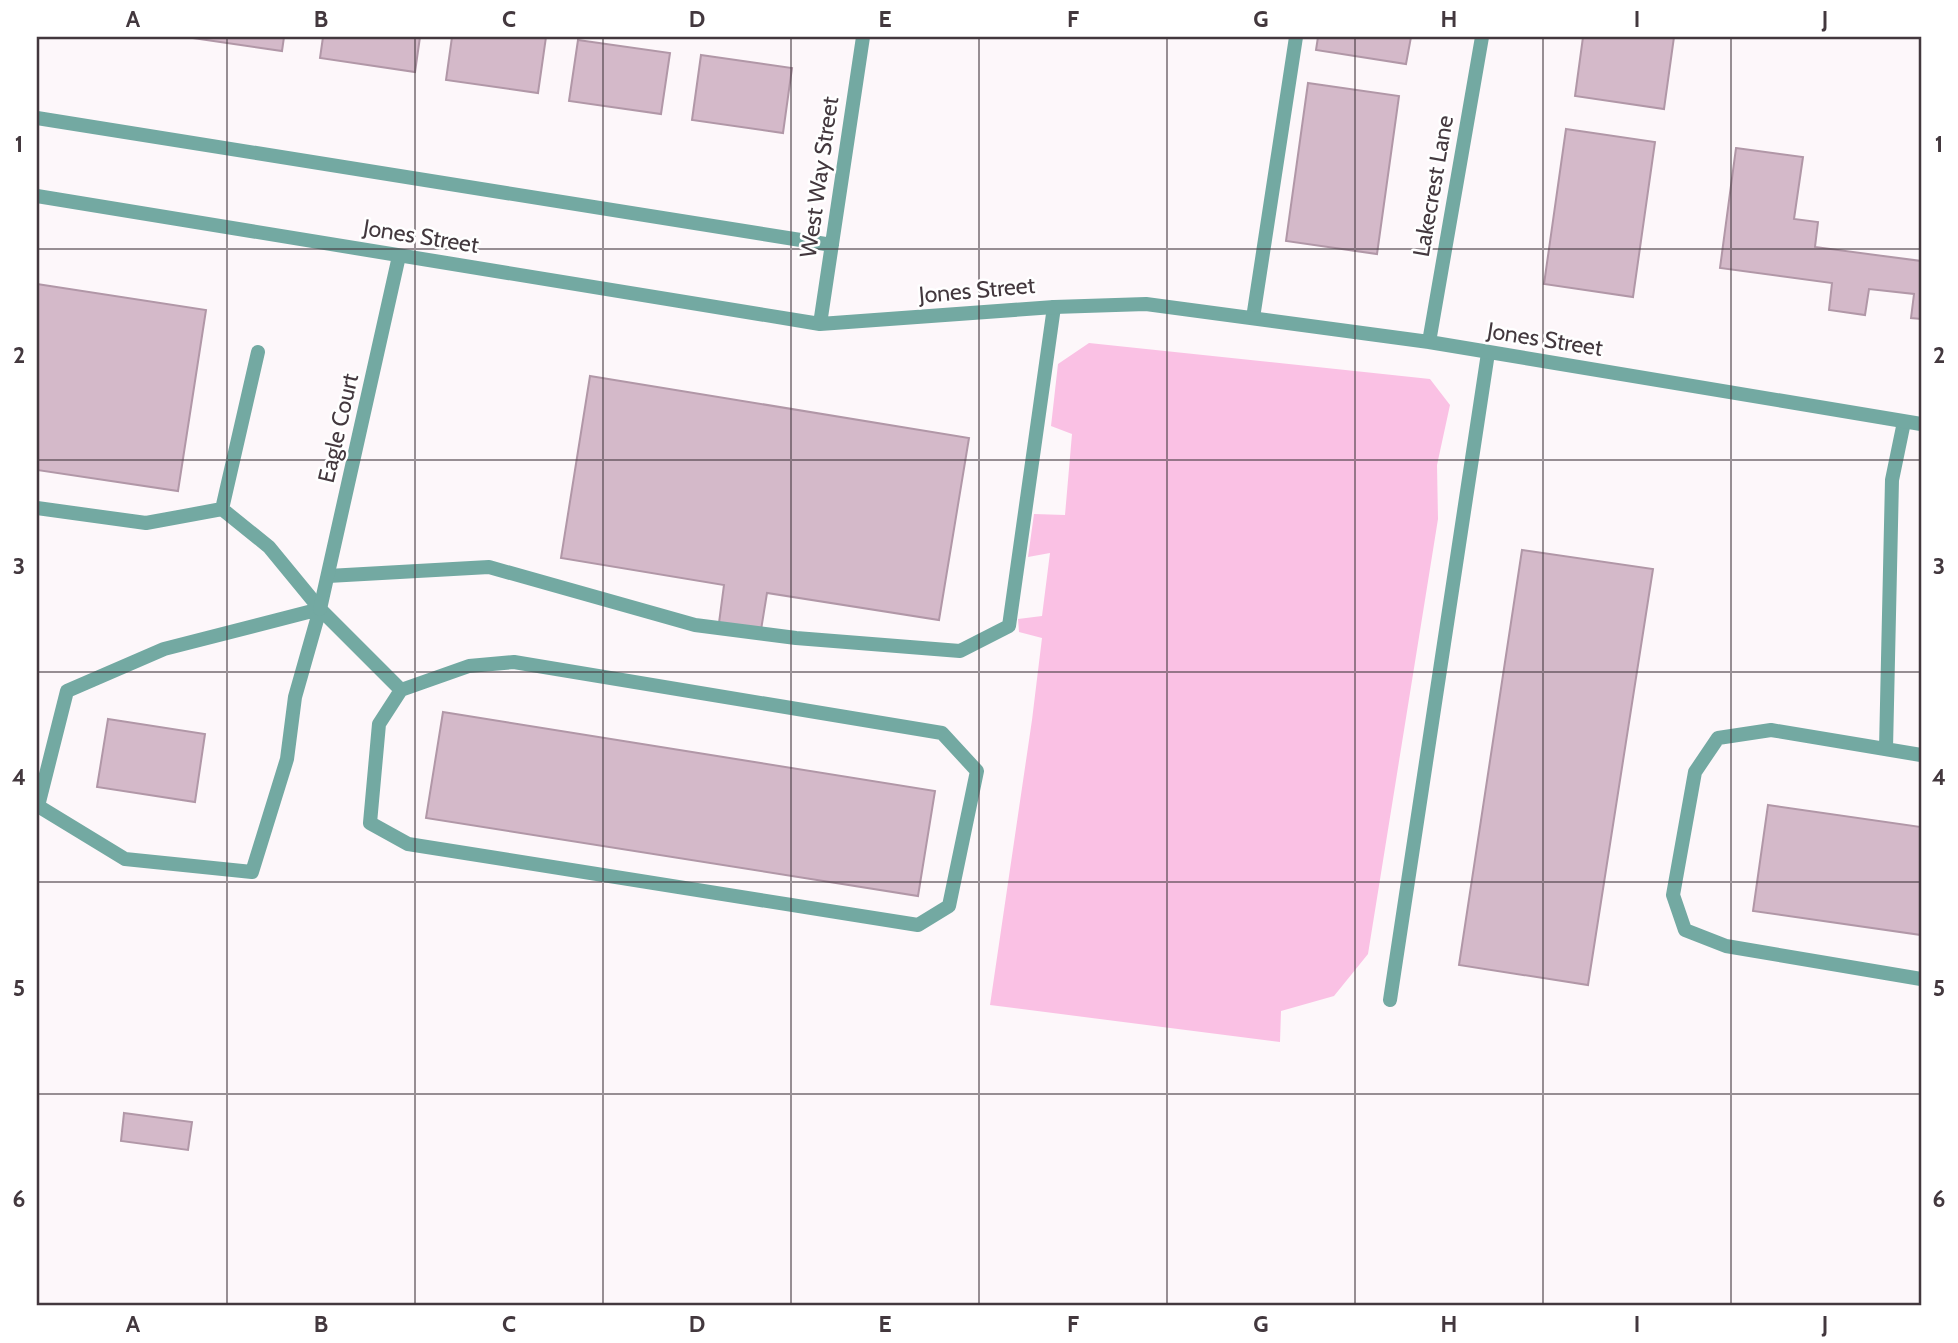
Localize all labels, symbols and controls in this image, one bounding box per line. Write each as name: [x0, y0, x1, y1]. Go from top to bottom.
text: A: [126, 5, 141, 33]
text: B: [314, 5, 328, 33]
text: C: [502, 5, 516, 33]
text: D: [689, 5, 705, 33]
text: E: [878, 5, 892, 33]
text: F: [1067, 5, 1079, 33]
text: G: [1253, 5, 1269, 33]
text: H: [1441, 5, 1457, 33]
text: I: [1634, 5, 1640, 33]
text: J: [1821, 5, 1828, 33]
street label: West Way Street: [794, 94, 844, 259]
street label: Lakecrest Lane: [1407, 113, 1459, 259]
text: 1: [15, 130, 23, 158]
text: 1: [1935, 130, 1943, 158]
street label: Jones Street: [360, 213, 481, 259]
street label: Jones Street: [917, 271, 1037, 309]
street label: Jones Street: [1484, 316, 1605, 362]
text: 2: [13, 341, 25, 369]
text: 2: [1933, 341, 1945, 369]
street label: Eagle Court: [312, 371, 364, 485]
text: 3: [13, 552, 25, 580]
text: 3: [1933, 552, 1945, 580]
text: 4: [12, 763, 26, 791]
text: 4: [1932, 763, 1946, 791]
text: 5: [13, 974, 25, 1002]
text: 5: [1933, 974, 1945, 1002]
text: 6: [13, 1185, 25, 1213]
text: 6: [1933, 1185, 1945, 1213]
text: A: [126, 1310, 141, 1338]
text: B: [314, 1310, 328, 1338]
text: C: [502, 1310, 516, 1338]
text: D: [689, 1310, 705, 1338]
text: E: [878, 1310, 892, 1338]
text: F: [1067, 1310, 1079, 1338]
text: G: [1253, 1310, 1269, 1338]
text: H: [1441, 1310, 1457, 1338]
text: I: [1634, 1310, 1640, 1338]
text: J: [1821, 1310, 1828, 1338]

